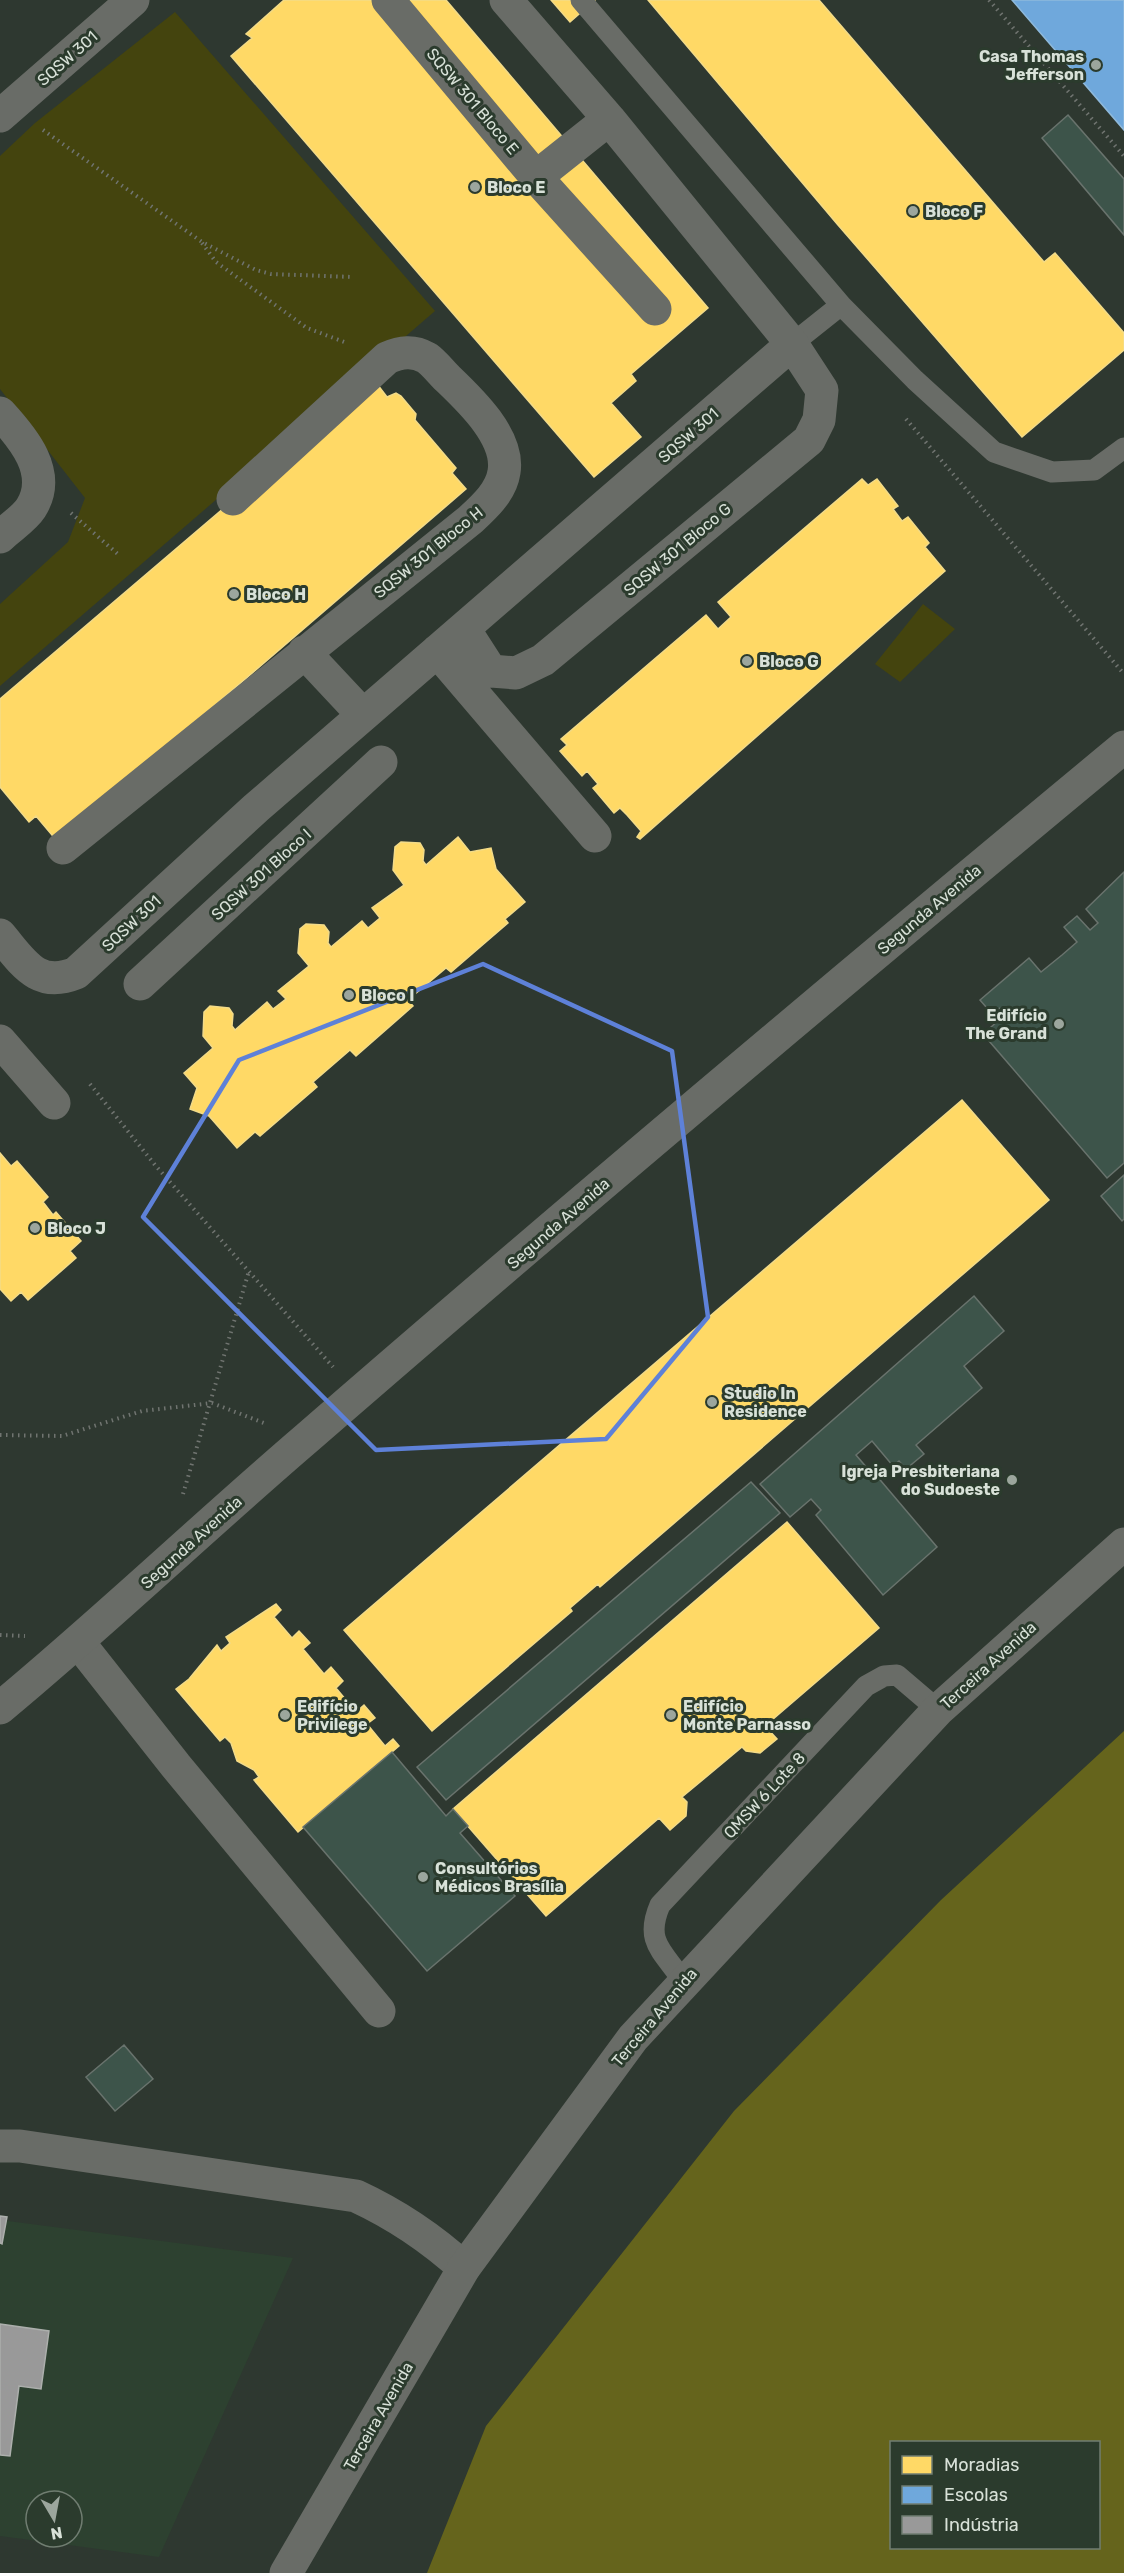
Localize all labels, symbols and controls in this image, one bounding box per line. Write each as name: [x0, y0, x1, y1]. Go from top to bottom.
street label: SQSW 301: [33, 27, 101, 90]
street label: SQSW 301 Bloco E: [423, 44, 523, 158]
place label: Casa Thomas Jefferson: [979, 47, 1084, 84]
marker: Casa Thomas Jefferson: [1089, 58, 1103, 72]
place label: Bloco E: [487, 178, 545, 197]
marker: Bloco E: [468, 180, 482, 194]
place label: Bloco F: [925, 202, 983, 221]
marker: Bloco F: [906, 204, 920, 218]
street label: SQSW 301: [654, 404, 722, 467]
street label: SQSW 301 Bloco G: [620, 499, 735, 600]
street label: SQSW 301 Bloco H: [370, 503, 487, 602]
place label: Bloco H: [246, 585, 306, 604]
marker: Bloco H: [227, 587, 241, 601]
place label: Bloco G: [759, 652, 819, 671]
marker: Bloco G: [740, 654, 754, 668]
street label: SQSW 301 Bloco I: [208, 825, 315, 924]
street label: Segunda Avenida: [874, 861, 985, 958]
street label: SQSW 301: [98, 891, 165, 955]
place label: Bloco I: [361, 986, 414, 1005]
marker: Bloco I: [342, 988, 356, 1002]
place label: Edifício The Grand: [965, 1006, 1047, 1043]
marker: Edifício The Grand: [1052, 1017, 1066, 1031]
street label: Segunda Avenida: [503, 1174, 613, 1273]
place label: Bloco J: [47, 1219, 106, 1238]
marker: Bloco J: [28, 1221, 42, 1235]
place label: Studio In Residence: [724, 1384, 807, 1421]
marker: Studio In Residence: [705, 1395, 719, 1409]
place label: Igreja Presbiteriana do Sudoeste: [841, 1462, 1000, 1499]
marker: Igreja Presbiteriana do Sudoeste: [1005, 1473, 1019, 1487]
street label: Segunda Avenida: [137, 1492, 246, 1593]
street label: Terceira Avenida: [937, 1617, 1040, 1713]
place label: Edifício Privilege: [297, 1697, 367, 1734]
place label: Edifício Monte Parnasso: [683, 1697, 811, 1734]
marker: Edifício Privilege: [278, 1708, 292, 1722]
marker: Edifício Monte Parnasso: [664, 1708, 678, 1722]
street label: QMSW 6 Lote 8: [720, 1748, 809, 1842]
place label: Consultórios Médicos Brasília: [435, 1859, 564, 1896]
marker: Consultórios Médicos Brasília: [416, 1870, 430, 1884]
street label: Terceira Avenida: [608, 1964, 701, 2070]
street label: Terceira Avenida: [340, 2359, 417, 2474]
legend: [890, 2441, 1100, 2549]
text: Moradias: [944, 2454, 1019, 2476]
text: Escolas: [944, 2484, 1008, 2506]
north arrow: [24, 2489, 84, 2549]
text: Indústria: [944, 2514, 1019, 2536]
text: N: [49, 2523, 64, 2544]

